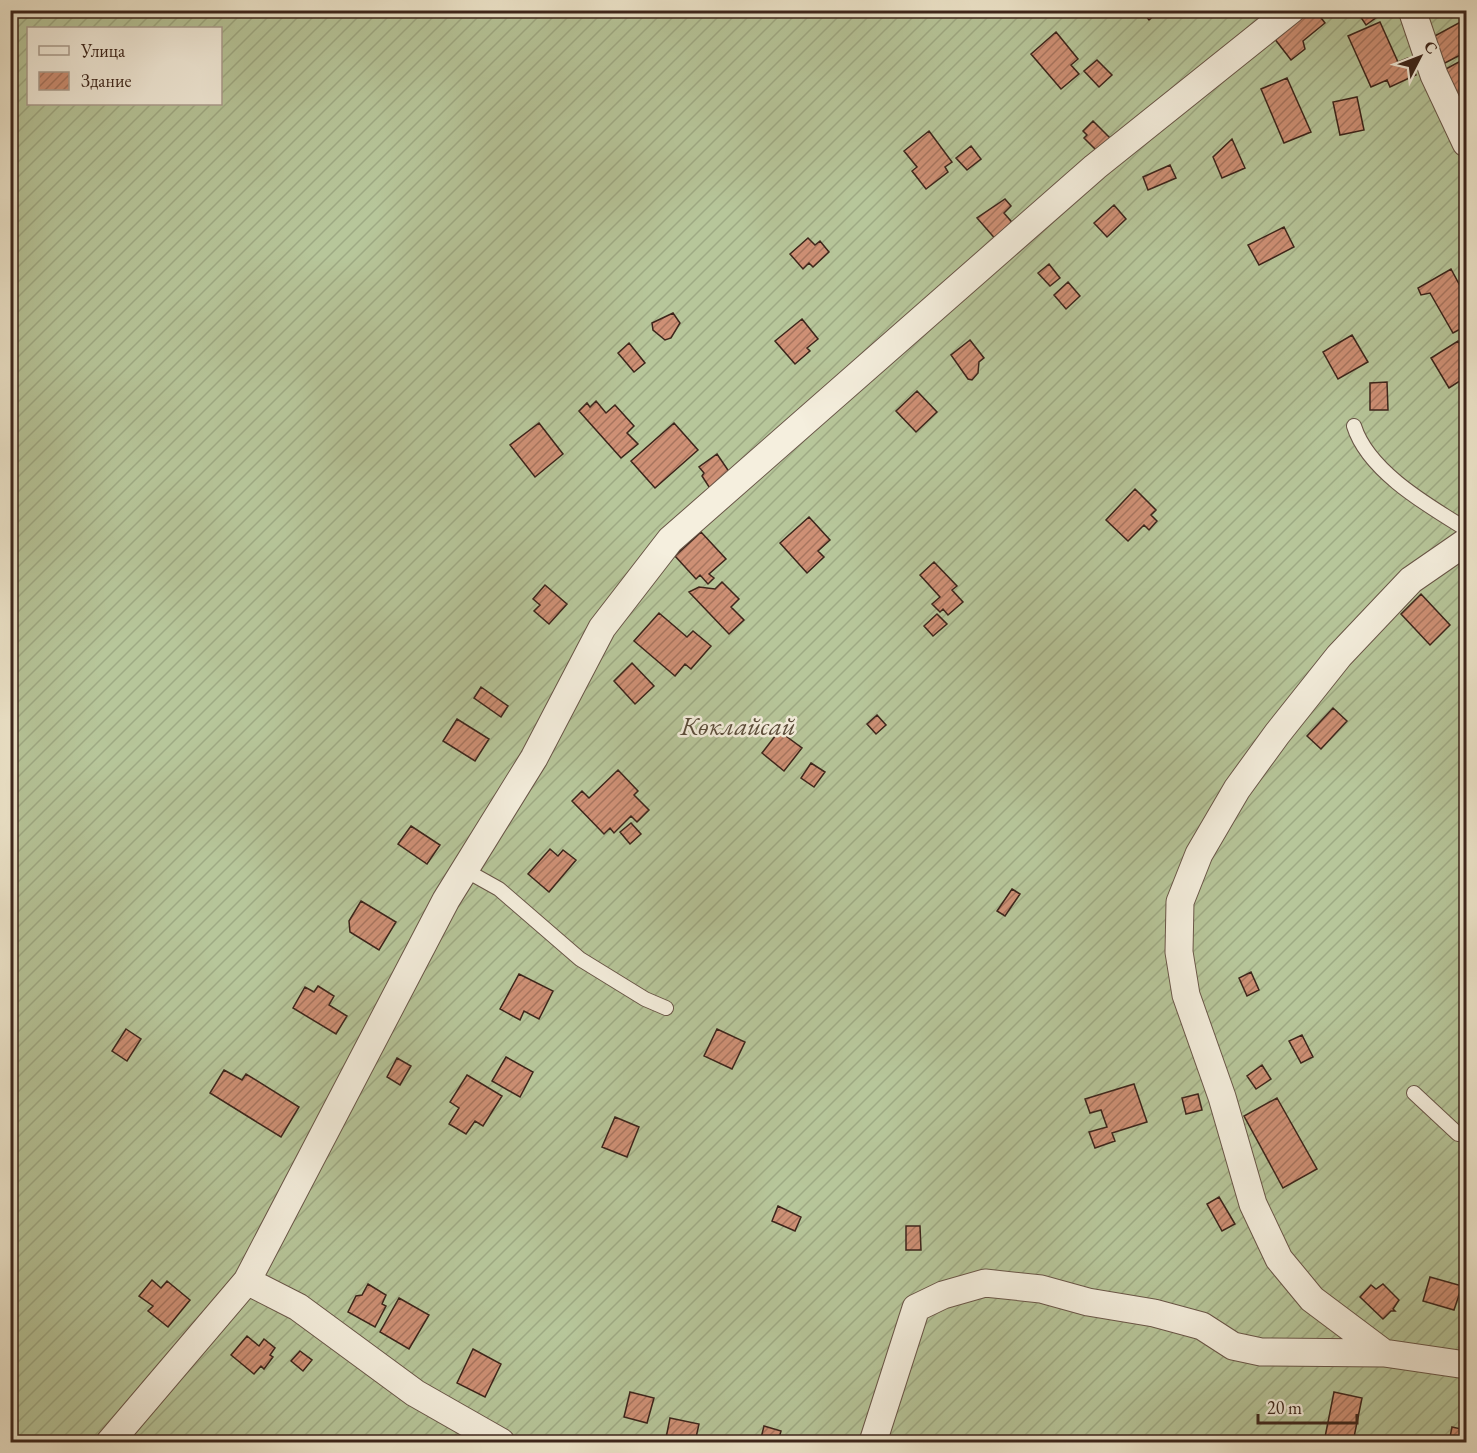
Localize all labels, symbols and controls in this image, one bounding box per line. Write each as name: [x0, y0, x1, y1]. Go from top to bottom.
legend: [27, 27, 222, 105]
north arrow: [1390, 27, 1450, 87]
text: С: [1419, 36, 1442, 59]
text: Улица: [80, 39, 126, 62]
text: Здание: [81, 69, 131, 92]
park label: Көклайсай: [679, 708, 796, 743]
scale bar: [1258, 1387, 1357, 1425]
text: 20 m: [1267, 1396, 1302, 1419]

